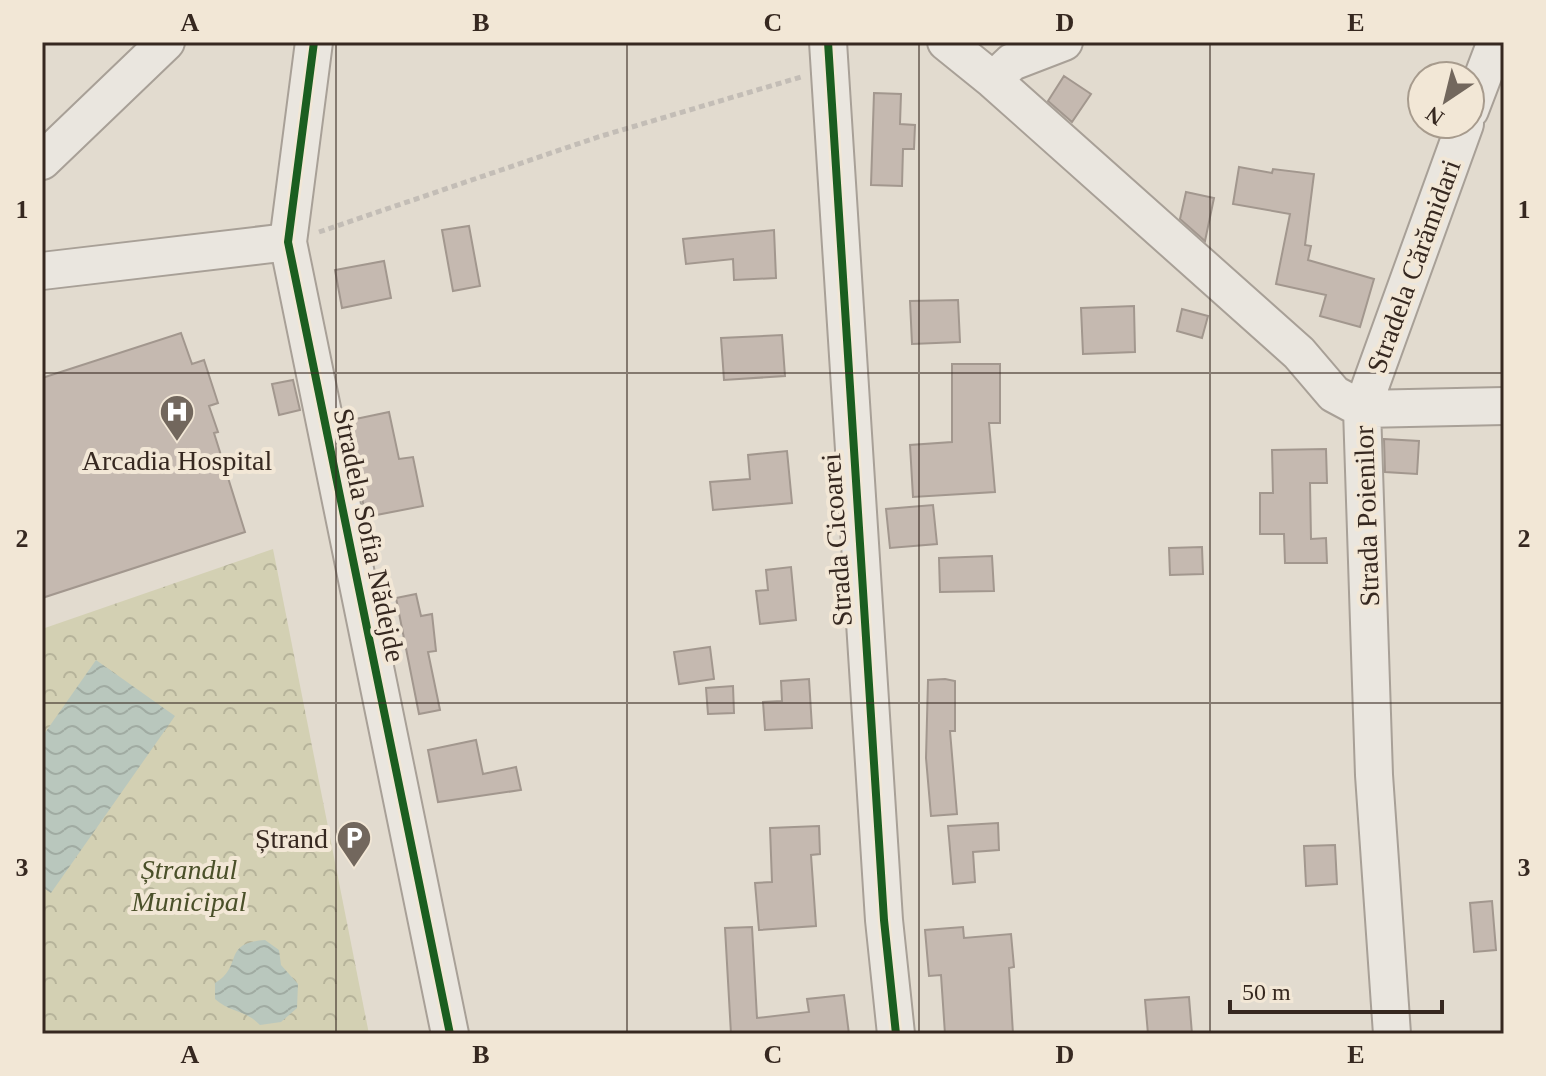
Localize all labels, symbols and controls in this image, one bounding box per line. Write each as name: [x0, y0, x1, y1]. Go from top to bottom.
text: A: [181, 8, 200, 37]
text: B: [472, 8, 490, 37]
text: C: [764, 8, 782, 37]
text: D: [1056, 8, 1074, 37]
text: E: [1347, 8, 1365, 37]
north arrow: [1406, 60, 1486, 140]
text: N: [1421, 101, 1448, 131]
street label: Stradela Cărămidari: [1360, 155, 1467, 377]
text: 1: [16, 195, 29, 224]
text: 1: [1518, 195, 1531, 224]
hospital icon: Arcadia Hospital: [158, 393, 196, 443]
street label: Stradela Sofia Nădejde: [328, 406, 412, 665]
street label: Strada Poienilor: [1348, 424, 1385, 607]
place label: Arcadia Hospital: [82, 445, 272, 476]
street label: Strada Cicoarei: [815, 452, 858, 628]
text: 2: [16, 524, 29, 553]
text: 2: [1518, 524, 1531, 553]
parking icon: Ștrand: [335, 819, 373, 869]
place label: Ștrand: [255, 823, 328, 854]
text: 3: [16, 853, 29, 882]
text: 3: [1518, 853, 1531, 882]
park label: Ștrandul Municipal: [130, 854, 247, 917]
scale bar: [1230, 964, 1442, 1014]
text: 50 m: [1242, 979, 1291, 1005]
text: A: [181, 1040, 200, 1069]
text: B: [472, 1040, 490, 1069]
text: C: [764, 1040, 782, 1069]
text: D: [1056, 1040, 1074, 1069]
text: E: [1347, 1040, 1365, 1069]

